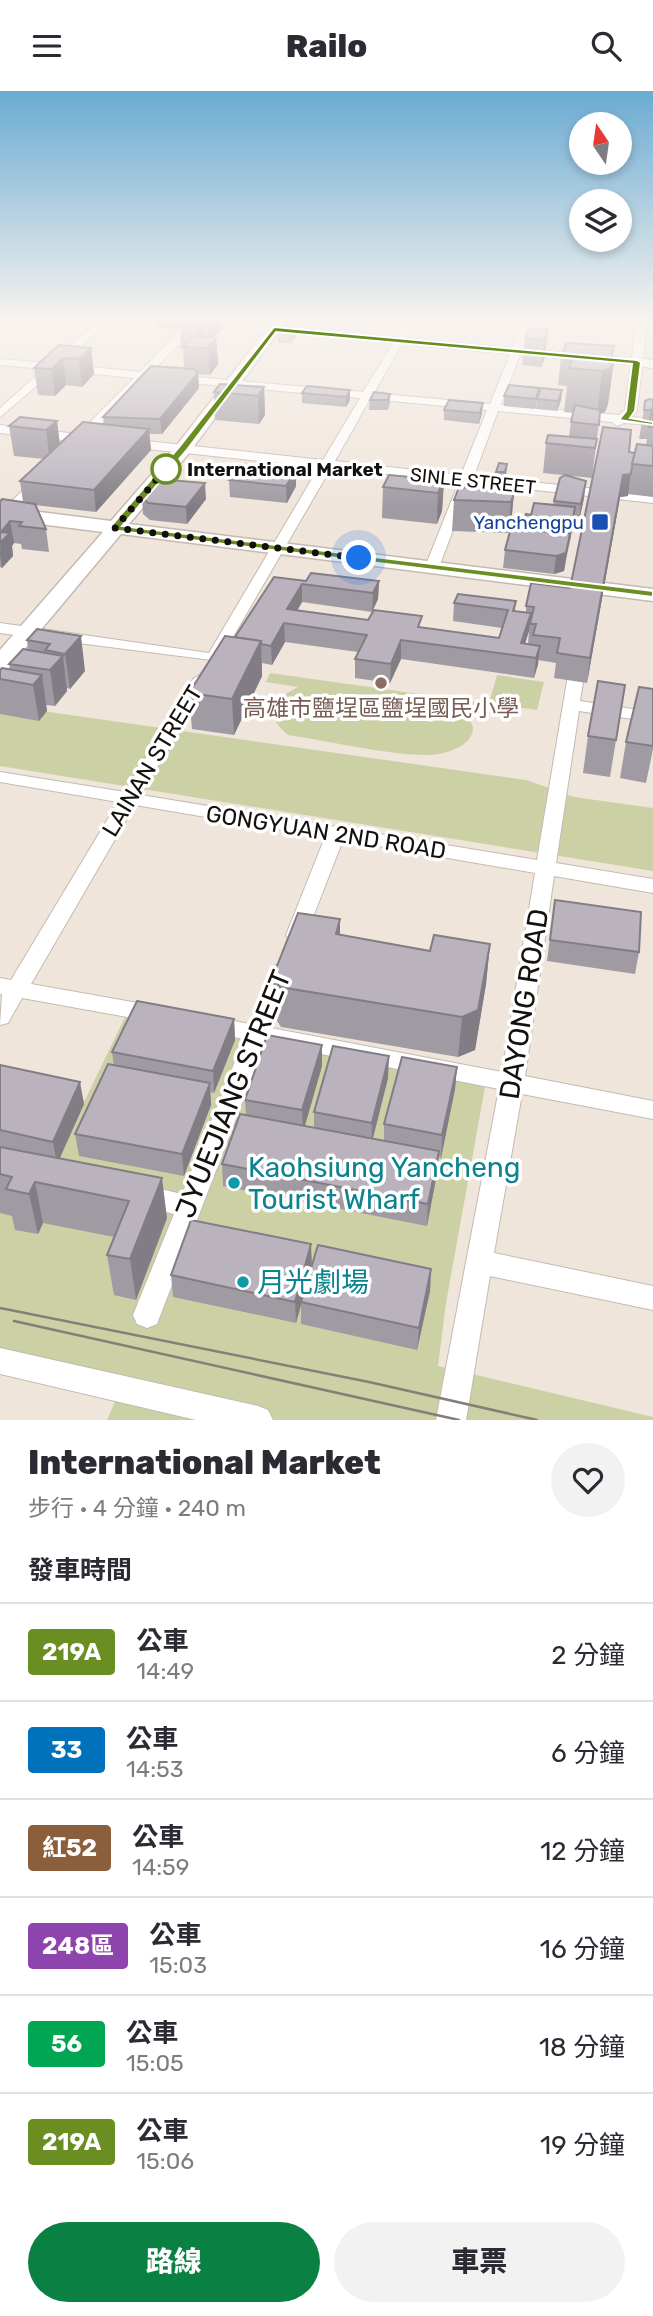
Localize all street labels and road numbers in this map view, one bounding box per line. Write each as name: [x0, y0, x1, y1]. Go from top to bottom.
street label: SINLE STREET: [409, 463, 537, 499]
street label: LAINAN STREET: [96, 680, 208, 842]
street label: GONGYUAN 2ND ROAD: [204, 799, 448, 865]
street label: DAYONG ROAD: [493, 906, 555, 1102]
street label: JYUEJIANG STREET: [168, 965, 298, 1223]

